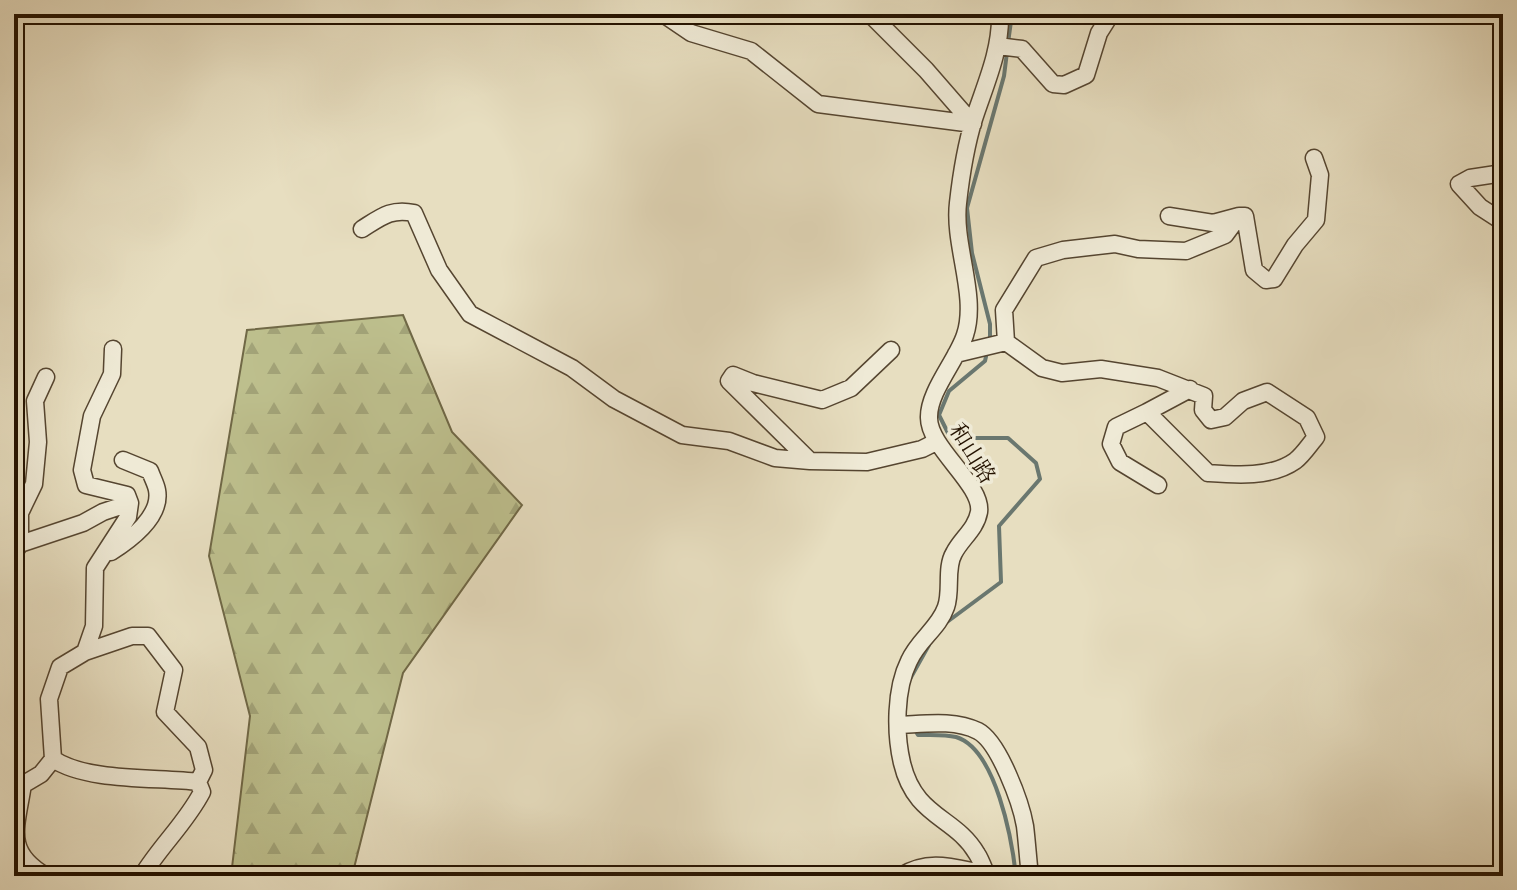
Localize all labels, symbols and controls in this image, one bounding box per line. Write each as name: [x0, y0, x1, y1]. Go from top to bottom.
street label: 和山路: [944, 418, 1002, 488]

